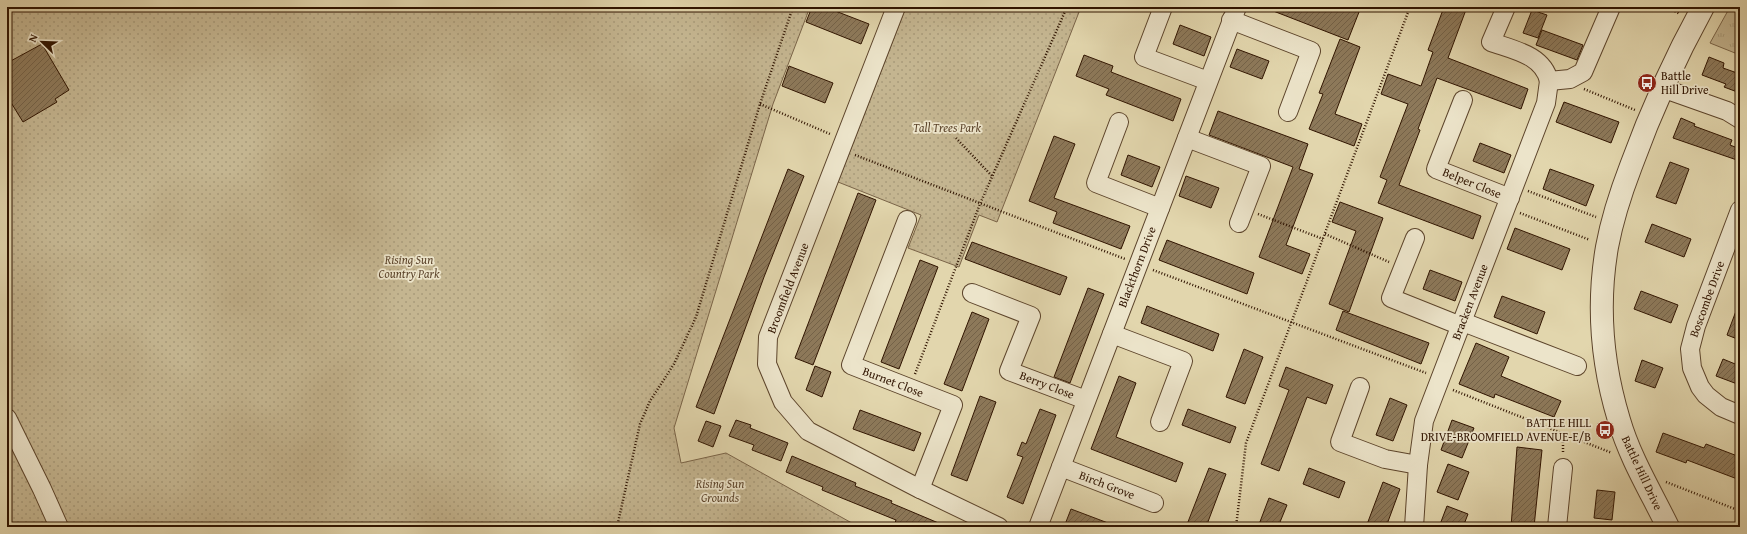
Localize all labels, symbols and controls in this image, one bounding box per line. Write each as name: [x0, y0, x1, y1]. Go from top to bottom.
north arrow: [22, 22, 62, 62]
text: N: [24, 31, 42, 45]
place label: Battle Hill Drive: [1661, 67, 1709, 98]
bus stop icon: Battle Hill Drive: [1636, 72, 1658, 94]
park label: Tall Trees Park: [913, 119, 982, 136]
street label: Belper Close: [1440, 163, 1504, 202]
street label: Blackthorn Drive: [1113, 224, 1160, 310]
street label: Broomfield Avenue: [762, 240, 813, 336]
park label: Rising Sun Country Park: [379, 251, 440, 282]
street label: Boscombe Drive: [1685, 258, 1728, 339]
street label: Bracken Avenue: [1447, 261, 1492, 342]
street label: Burnet Close: [860, 362, 926, 401]
street label: Berry Close: [1017, 366, 1077, 403]
place label: BATTLE HILL DRIVE-BROOMFIELD AVENUE-E/B: [1421, 414, 1591, 445]
bus stop icon: BATTLE HILL DRIVE-BROOMFIELD AVENUE-E/B: [1594, 419, 1616, 441]
street label: Battle Hill Drive: [1618, 433, 1667, 513]
street label: Birch Grove: [1077, 466, 1138, 503]
park label: Rising Sun Grounds: [695, 475, 744, 506]

